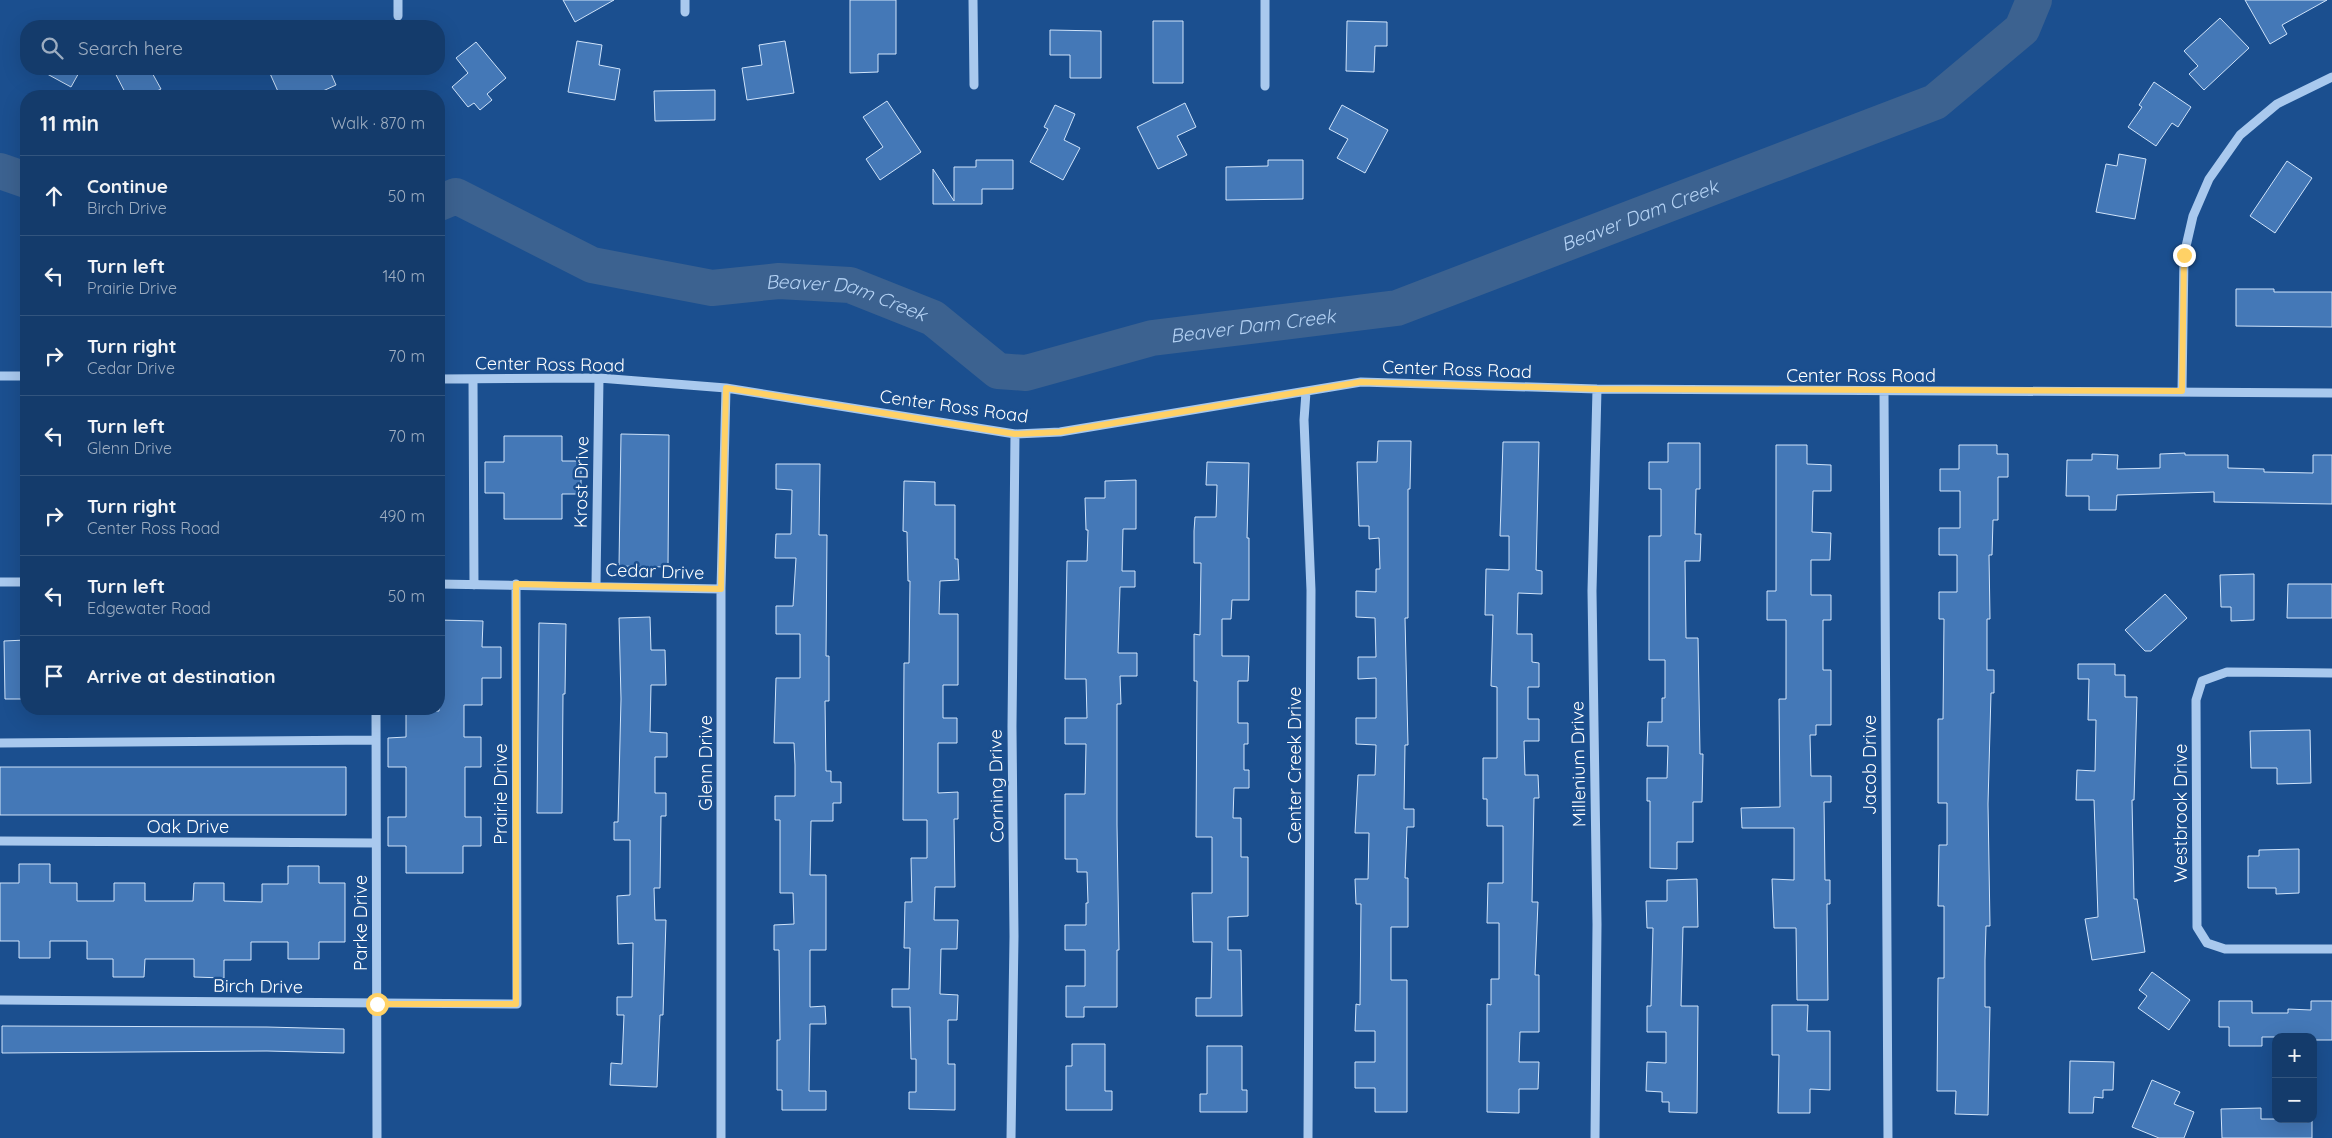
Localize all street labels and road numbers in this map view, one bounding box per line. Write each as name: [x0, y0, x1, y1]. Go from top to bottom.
street label: Center Ross Road: [475, 351, 625, 377]
street label: Center Ross Road: [1382, 355, 1532, 383]
street label: Center Ross Road: [1786, 364, 1936, 387]
street label: Center Ross Road: [878, 384, 1030, 428]
street label: Krost Drive: [569, 436, 593, 528]
street label: Cedar Drive: [605, 558, 705, 584]
street label: Center Creek Drive: [1283, 687, 1306, 843]
street label: Millenium Drive: [1565, 701, 1591, 827]
street label: Glenn Drive: [694, 715, 717, 811]
street label: Jacob Drive: [1858, 715, 1881, 815]
street label: Corning Drive: [984, 729, 1008, 843]
street label: Prairie Drive: [489, 743, 512, 845]
street label: Westbrook Drive: [2169, 744, 2192, 882]
street label: Oak Drive: [147, 815, 229, 838]
street label: Parke Drive: [349, 875, 372, 971]
street label: Birch Drive: [213, 974, 303, 998]

